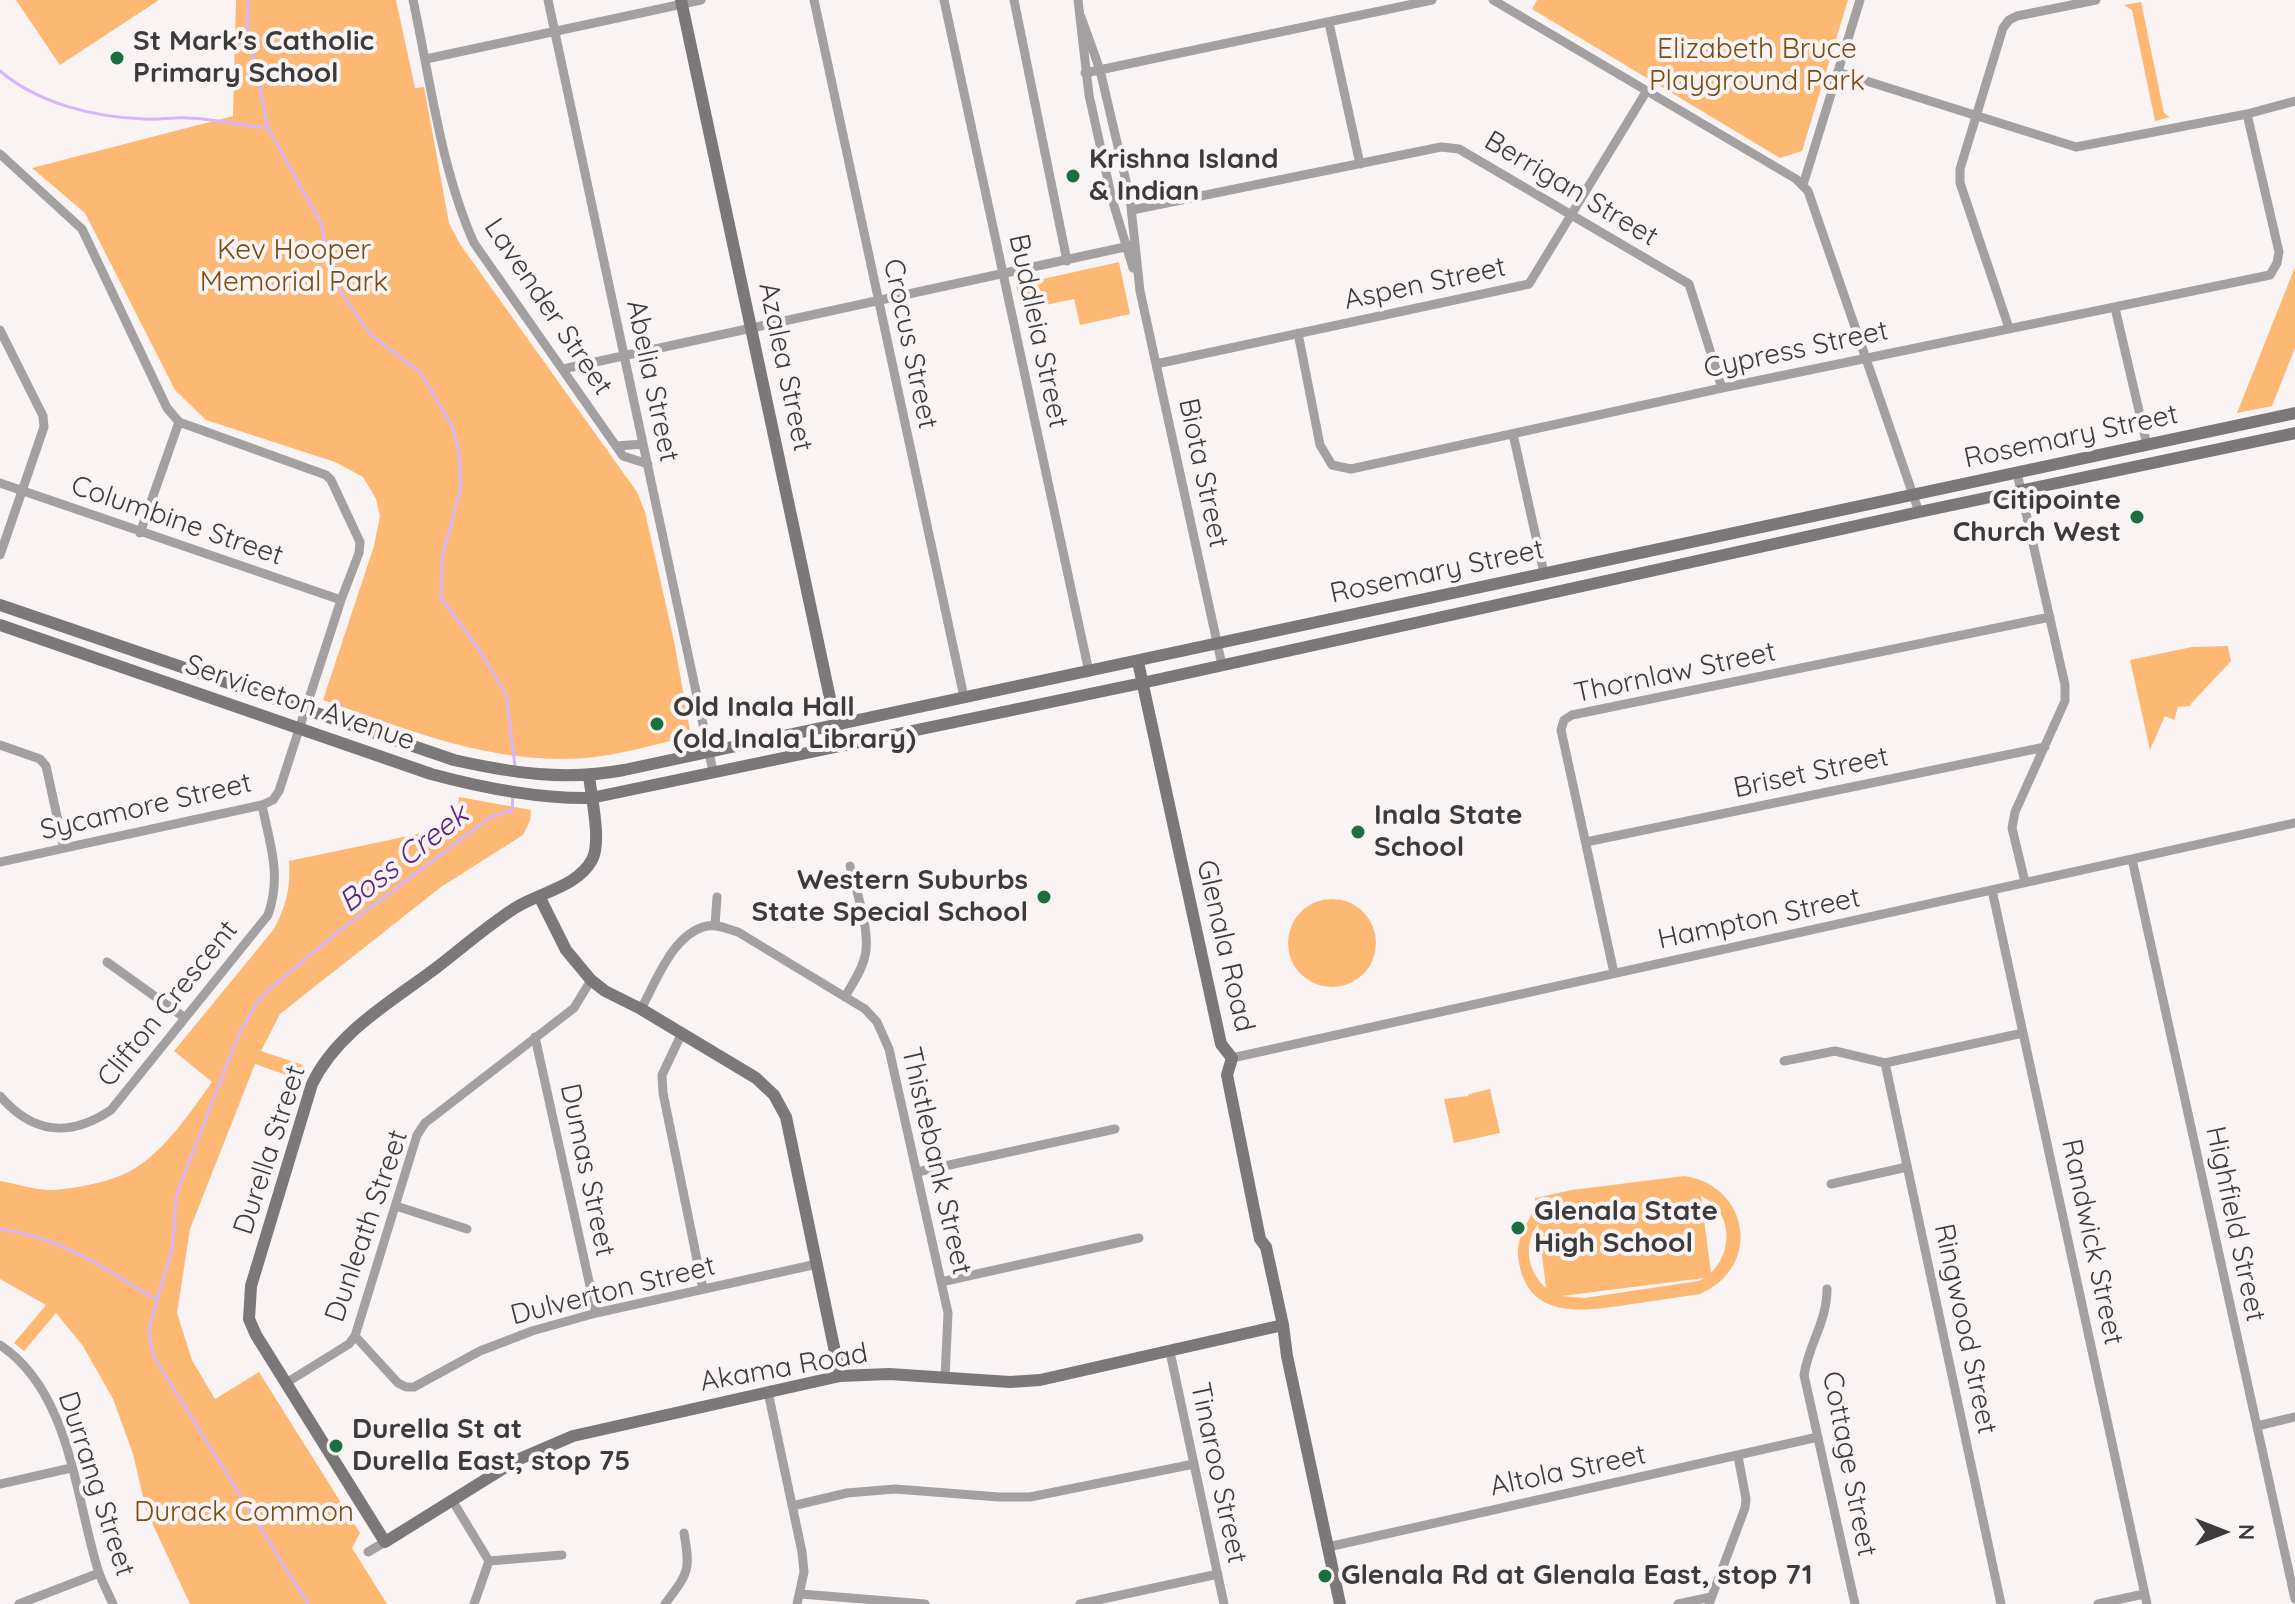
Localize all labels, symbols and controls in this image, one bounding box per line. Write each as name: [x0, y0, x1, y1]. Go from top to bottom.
place label: St Mark's Catholic Primary School: [133, 25, 374, 91]
park label: Elizabeth Bruce Playground Park: [1649, 33, 1865, 99]
marker: St Mark's Catholic Primary School: [108, 49, 126, 67]
street label: Berrigan Street: [1478, 124, 1664, 254]
place label: Krishna Island & Indian: [1089, 143, 1279, 209]
marker: Krishna Island & Indian: [1064, 167, 1082, 185]
street label: Lavender Street: [476, 212, 620, 402]
street label: Buddleia Street: [1001, 231, 1075, 431]
park label: Kev Hooper Memorial Park: [200, 234, 388, 300]
street label: Aspen Street: [1341, 250, 1509, 318]
street label: Crocus Street: [876, 256, 944, 432]
street label: Azalea Street: [751, 280, 819, 454]
street label: Abelia Street: [618, 297, 686, 465]
street label: Cypress Street: [1701, 314, 1891, 386]
street label: Biota Street: [1171, 395, 1235, 551]
street label: Rosemary Street: [1961, 398, 2181, 476]
street label: Columbine Street: [67, 469, 287, 573]
place label: Citipointe Church West: [1953, 484, 2121, 550]
marker: Citipointe Church West: [2128, 508, 2146, 526]
street label: Rosemary Street: [1327, 533, 1547, 611]
street label: Thornlaw Street: [1571, 635, 1779, 711]
street label: Serviceton Avenue: [181, 648, 419, 758]
place label: Old Inala Hall (old Inala Library): [673, 691, 916, 757]
marker: Old Inala Hall (old Inala Library): [648, 715, 666, 733]
street label: Briset Street: [1730, 740, 1892, 806]
street label: Sycamore Street: [37, 766, 255, 848]
water label: Boss Creek: [332, 797, 476, 921]
place label: Inala State School: [1374, 799, 1523, 865]
marker: Inala State School: [1349, 823, 1367, 841]
street label: Glenala Road: [1189, 857, 1261, 1035]
place label: Western Suburbs State Special School: [751, 864, 1028, 930]
street label: Hampton Street: [1655, 881, 1863, 957]
marker: Western Suburbs State Special School: [1035, 888, 1053, 906]
street label: Clifton Crescent: [91, 914, 245, 1094]
street label: Thistlebank Street: [893, 1044, 979, 1278]
street label: Durella Street: [227, 1061, 313, 1239]
street label: Dumas Street: [552, 1080, 622, 1260]
street label: Highfield Street: [2198, 1123, 2272, 1325]
street label: Dunleath Street: [318, 1126, 416, 1326]
street label: Randwick Street: [2054, 1136, 2130, 1348]
place label: Glenala State High School: [1534, 1195, 1718, 1261]
marker: Glenala State High School: [1509, 1219, 1527, 1237]
street label: Ringwood Street: [1926, 1221, 2004, 1437]
street label: Dulverton Street: [507, 1249, 719, 1333]
street label: Akama Road: [698, 1337, 870, 1399]
street label: Cottage Street: [1815, 1368, 1883, 1560]
street label: Tinaroo Street: [1182, 1379, 1254, 1567]
street label: Durrang Street: [50, 1387, 142, 1581]
place label: Durella St at Durella East, stop 75: [352, 1413, 630, 1479]
marker: Durella St at Durella East, stop 75: [327, 1437, 345, 1455]
street label: Altola Street: [1487, 1438, 1649, 1504]
north arrow: [2183, 1492, 2263, 1572]
park label: Durack Common: [134, 1496, 354, 1530]
text: N: [2233, 1524, 2261, 1540]
place label: Glenala Rd at Glenala East, stop 71: [1341, 1559, 1813, 1593]
marker: Glenala Rd at Glenala East, stop 71: [1316, 1567, 1334, 1585]

